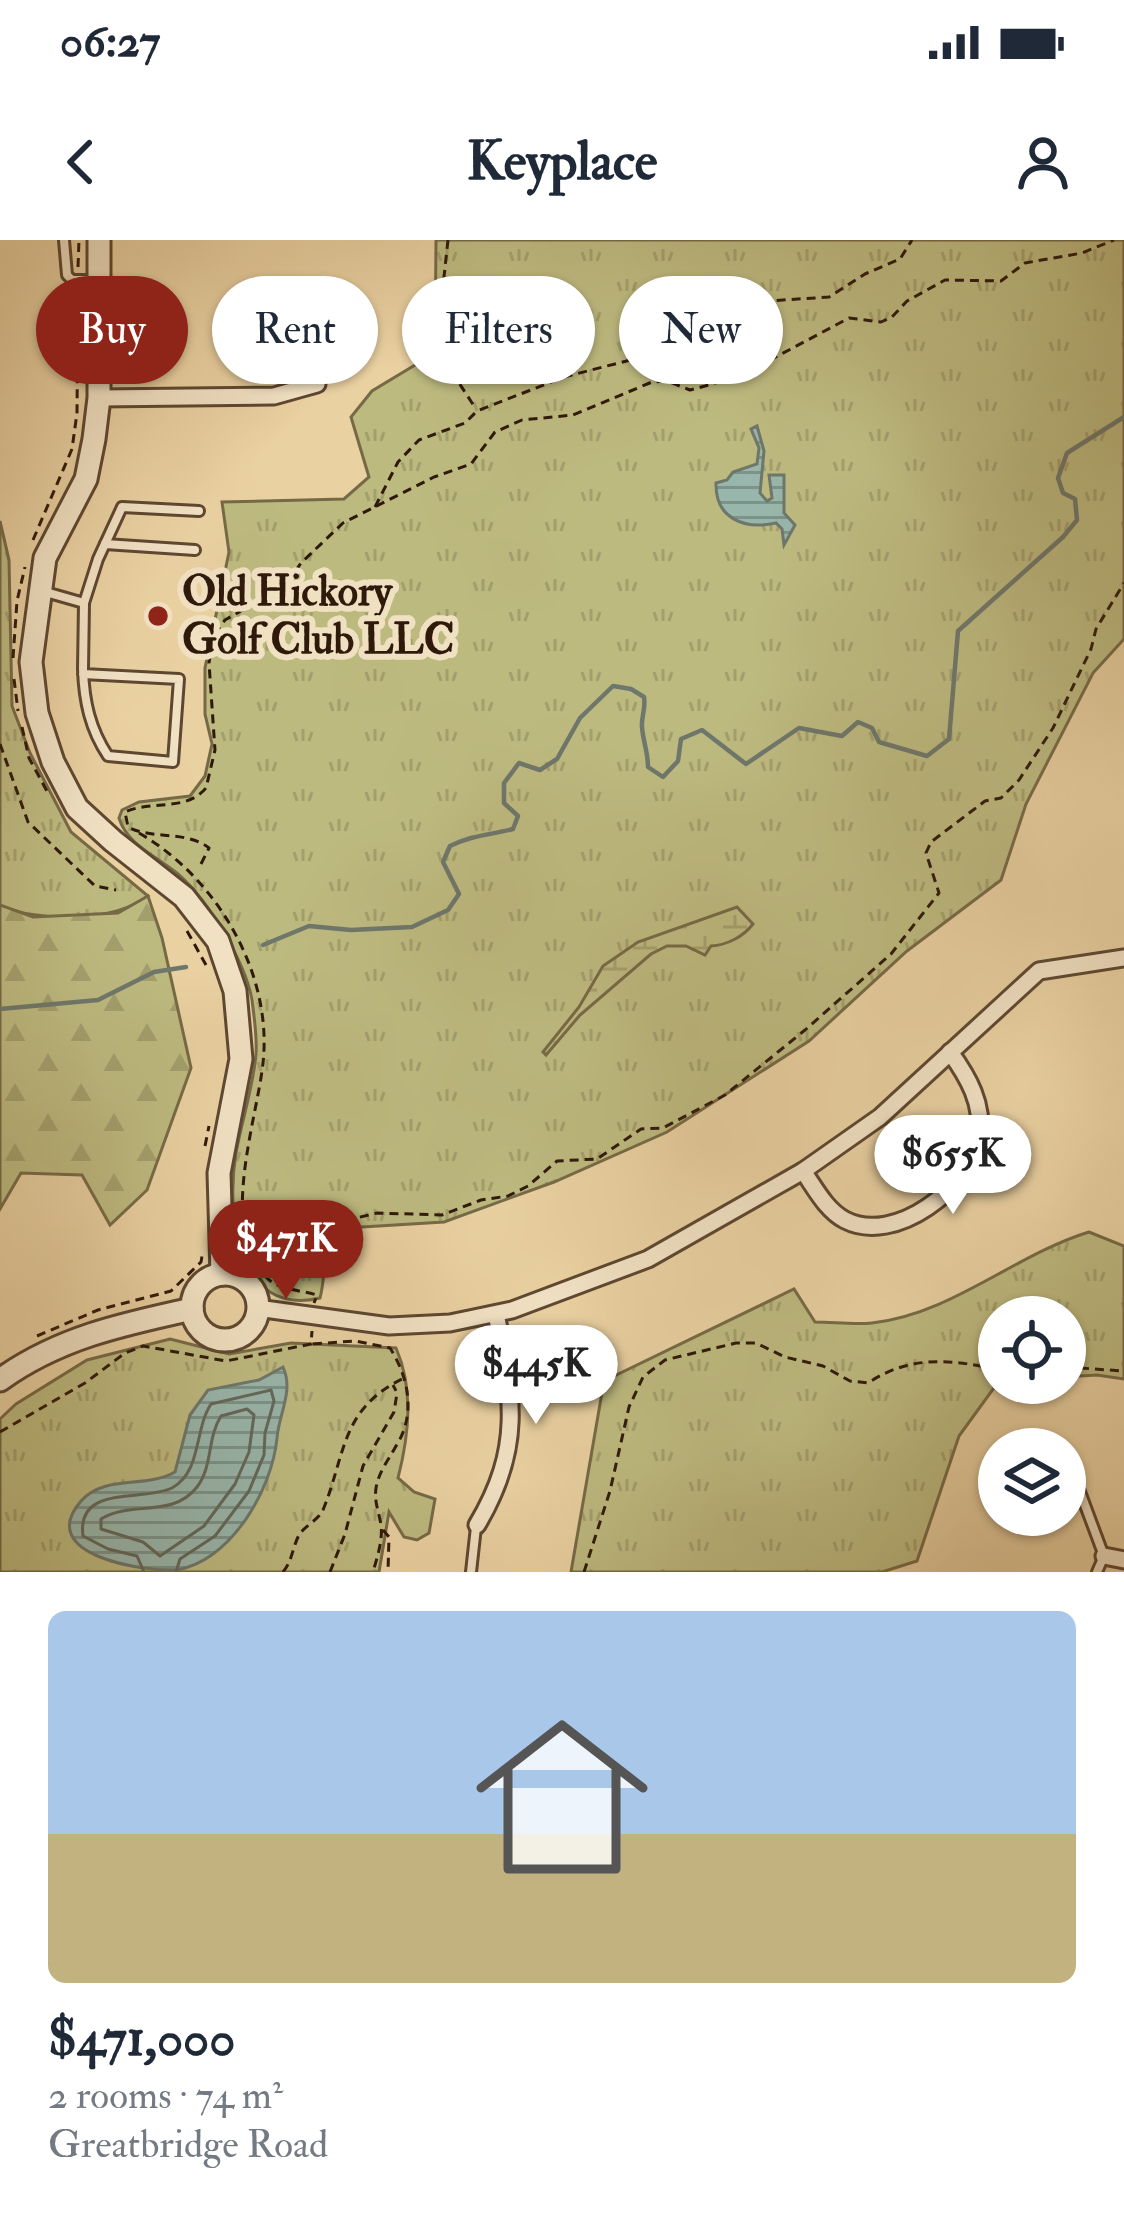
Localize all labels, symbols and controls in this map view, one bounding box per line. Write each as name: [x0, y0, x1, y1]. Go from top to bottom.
text: 06:27: [60, 14, 160, 70]
text: Keyplace: [467, 128, 657, 196]
icon: back: [48, 129, 114, 195]
icon: person: [1010, 129, 1076, 195]
chip: Buy: [36, 276, 188, 384]
chip: Rent: [212, 276, 378, 384]
chip: Filters: [402, 276, 595, 384]
chip: New: [619, 276, 783, 384]
place label: Old Hickory Golf Club LLC: [182, 566, 455, 666]
marker: Old Hickory Golf Club LLC: [145, 603, 171, 629]
pin: $655K: [869, 1115, 1037, 1217]
text: $655K: [901, 1129, 1005, 1178]
pin: $471K: [202, 1200, 370, 1302]
text: $471K: [235, 1214, 337, 1263]
map controls: [978, 1296, 1086, 1536]
button: locate: [978, 1296, 1086, 1404]
pin: $445K: [452, 1325, 620, 1427]
text: $445K: [482, 1339, 590, 1388]
button: layers: [978, 1428, 1086, 1536]
icon: home: [454, 1689, 670, 1905]
text: $471,000: [48, 2007, 235, 2071]
text: 2 rooms · 74 m²: [48, 2071, 283, 2120]
text: Greatbridge Road: [48, 2120, 328, 2169]

